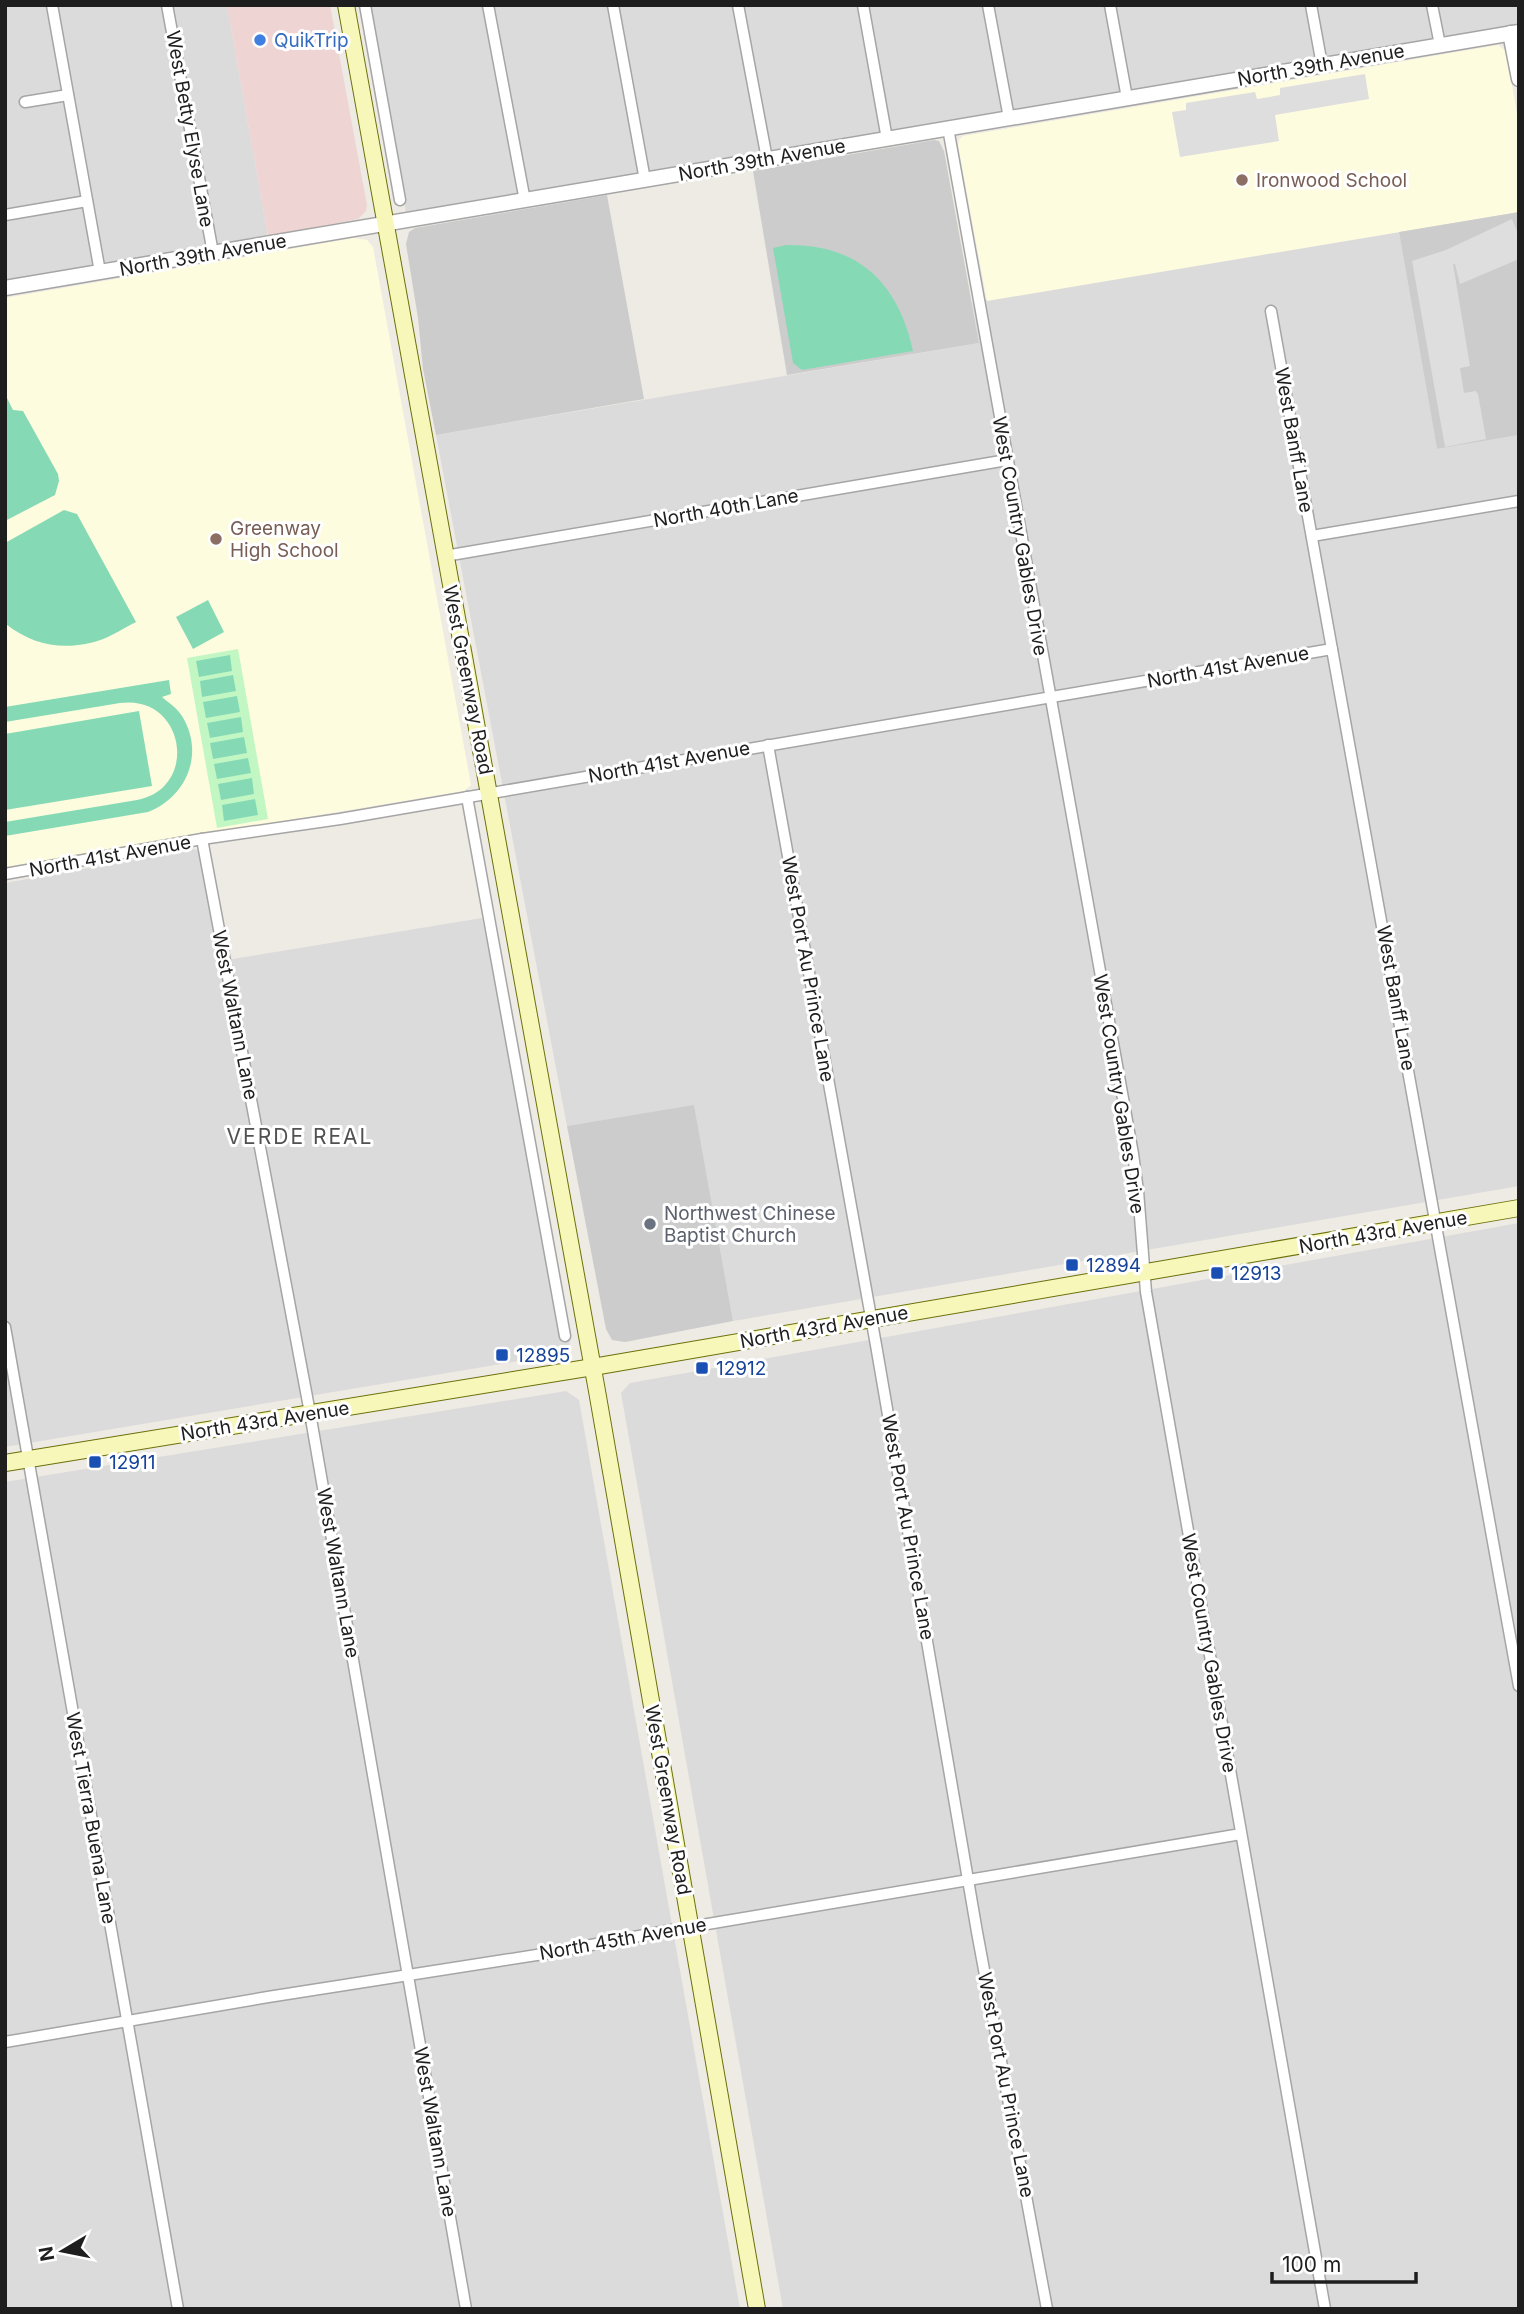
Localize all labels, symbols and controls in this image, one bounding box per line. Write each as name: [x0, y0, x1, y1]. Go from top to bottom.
street label: West Betty Elyse Lane: [161, 29, 219, 229]
place label: QuikTrip: [274, 29, 349, 52]
marker: QuikTrip: [252, 32, 268, 48]
street label: North 39th Avenue: [1236, 39, 1406, 91]
street label: North 39th Avenue: [677, 134, 847, 186]
place label: Ironwood School: [1256, 169, 1407, 192]
marker: Ironwood School: [1234, 172, 1250, 188]
street label: North 39th Avenue: [118, 229, 288, 281]
street label: West Banff Lane: [1270, 366, 1318, 514]
street label: West Country Gables Drive: [988, 415, 1052, 657]
street label: North 40th Lane: [652, 484, 800, 532]
place label: Greenway High School: [230, 517, 339, 562]
marker: Greenway High School: [208, 531, 224, 547]
street label: West Greenway Road: [438, 583, 498, 777]
street label: North 41st Avenue: [1145, 641, 1311, 693]
street label: North 41st Avenue: [586, 736, 752, 788]
street label: North 41st Avenue: [27, 830, 193, 882]
street label: West Port Au Prince Lane: [777, 854, 839, 1084]
street label: West Banff Lane: [1372, 924, 1420, 1072]
street label: West Waltann Lane: [207, 928, 263, 1102]
street label: West Country Gables Drive: [1089, 972, 1149, 1216]
district label: VERDE REAL: [227, 1124, 373, 1149]
place label: Northwest Chinese Baptist Church: [664, 1202, 836, 1247]
street label: North 43rd Avenue: [1297, 1206, 1469, 1258]
marker: Northwest Chinese Baptist Church: [642, 1216, 658, 1232]
place label: 12894: [1086, 1254, 1141, 1277]
marker: 12894: [1064, 1257, 1080, 1273]
place label: 12913: [1231, 1262, 1282, 1285]
marker: 12913: [1209, 1265, 1225, 1281]
street label: North 43rd Avenue: [738, 1301, 910, 1353]
place label: 12895: [516, 1344, 570, 1367]
marker: 12895: [494, 1347, 510, 1363]
place label: 12912: [716, 1357, 766, 1380]
marker: 12912: [694, 1360, 710, 1376]
street label: North 43rd Avenue: [179, 1396, 351, 1446]
street label: West Port Au Prince Lane: [877, 1412, 939, 1642]
place label: 12911: [109, 1451, 156, 1474]
marker: 12911: [87, 1454, 103, 1470]
street label: West Waltann Lane: [312, 1486, 364, 1660]
street label: West Country Gables Drive: [1177, 1532, 1241, 1774]
street label: West Greenway Road: [640, 1703, 696, 1897]
street label: West Tierra Buena Lane: [61, 1710, 121, 1926]
street label: North 45th Avenue: [538, 1913, 708, 1965]
street label: West Port Au Prince Lane: [973, 1970, 1039, 2200]
street label: West Waltann Lane: [409, 2045, 461, 2219]
north arrow: [28, 2216, 98, 2286]
scale bar: [1272, 2240, 1416, 2284]
text: N: [34, 2245, 59, 2263]
text: 100 m: [1282, 2252, 1341, 2277]

